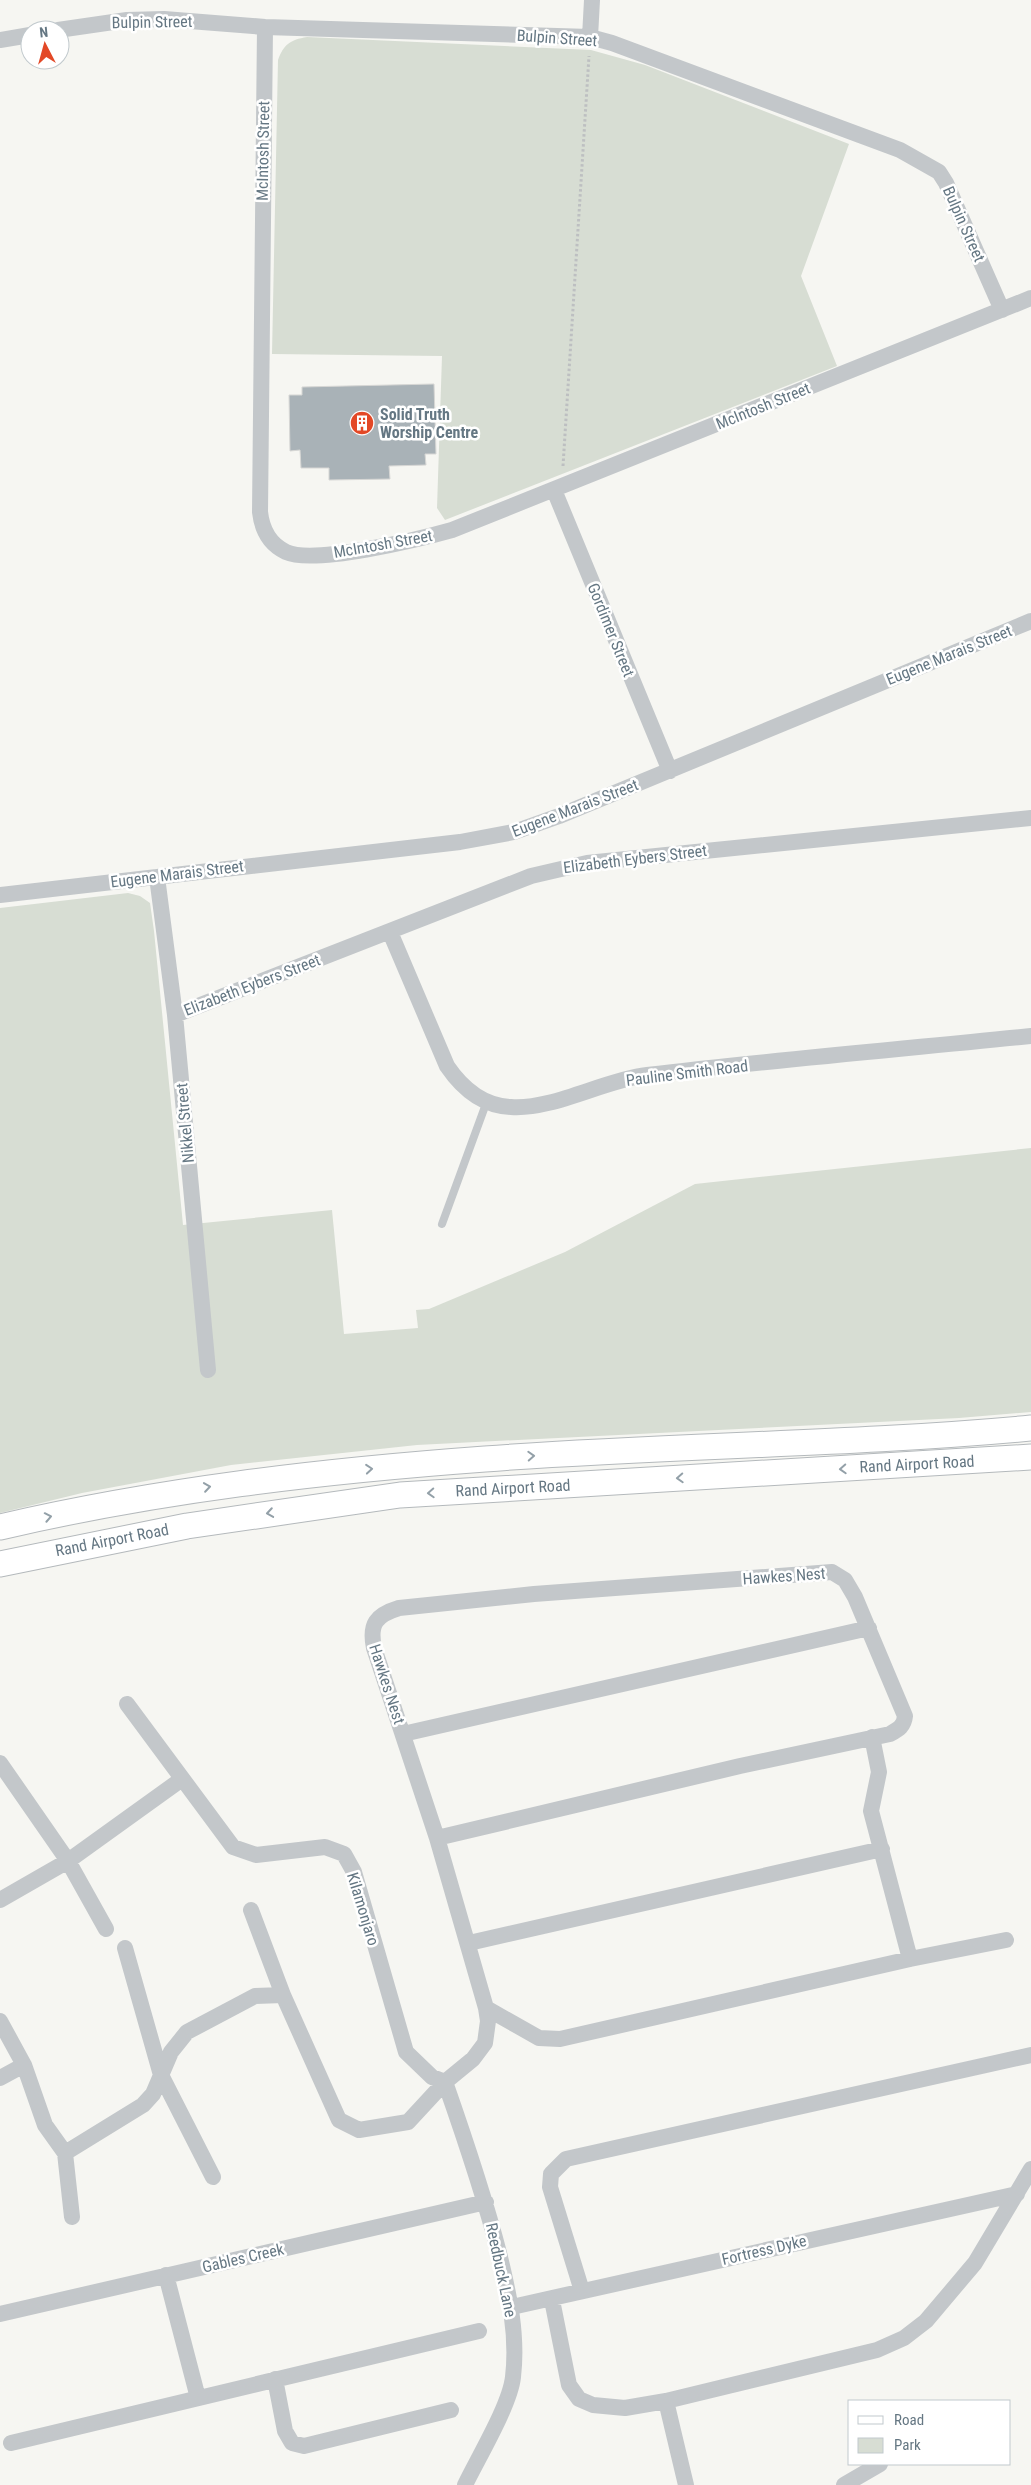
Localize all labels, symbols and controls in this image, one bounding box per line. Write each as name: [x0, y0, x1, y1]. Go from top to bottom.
street label: Bulpin Street: [112, 12, 193, 32]
north arrow: [20, 20, 70, 70]
text: N: [39, 24, 49, 40]
street label: Bulpin Street: [516, 26, 598, 50]
street label: McIntosh Street: [253, 101, 273, 201]
street label: Bulpin Street: [939, 183, 989, 265]
street label: McIntosh Street: [713, 378, 813, 434]
place label: Solid Truth Worship Centre: [380, 405, 478, 442]
building icon: Solid Truth Worship Centre: [349, 410, 375, 436]
street label: McIntosh Street: [332, 526, 434, 562]
street label: Gordimer Street: [584, 580, 639, 680]
street label: Eugene Marais Street: [883, 621, 1015, 689]
street label: Eugene Marais Street: [509, 775, 641, 841]
street label: Elizabeth Eybers Street: [562, 841, 708, 877]
street label: Eugene Marais Street: [109, 856, 245, 892]
street label: Elizabeth Eybers Street: [181, 950, 323, 1020]
street label: Pauline Smith Road: [625, 1056, 749, 1090]
street label: Nikkel Street: [172, 1082, 198, 1164]
one-way arrow: [527, 1451, 535, 1462]
street label: Rand Airport Road: [859, 1452, 975, 1476]
one-way arrow: [838, 1463, 846, 1474]
one-way arrow: [365, 1464, 373, 1475]
one-way arrow: [676, 1473, 684, 1484]
street label: Rand Airport Road: [455, 1476, 571, 1500]
one-way arrow: [204, 1482, 212, 1493]
one-way arrow: [427, 1488, 435, 1499]
one-way arrow: [265, 1507, 273, 1518]
one-way arrow: [43, 1512, 52, 1522]
street label: Rand Airport Road: [54, 1520, 170, 1560]
street label: Hawkes Nest: [742, 1564, 826, 1588]
street label: Hawkes Nest: [365, 1642, 409, 1727]
street label: Kilamonjaro: [343, 1870, 383, 1948]
street label: Reedbuck Lane: [482, 2221, 520, 2319]
street label: Fortress Dyke: [720, 2231, 808, 2269]
street label: Gables Creek: [200, 2239, 286, 2277]
legend: [848, 2400, 1011, 2465]
text: Road: [894, 2411, 924, 2429]
text: Park: [894, 2436, 921, 2454]

